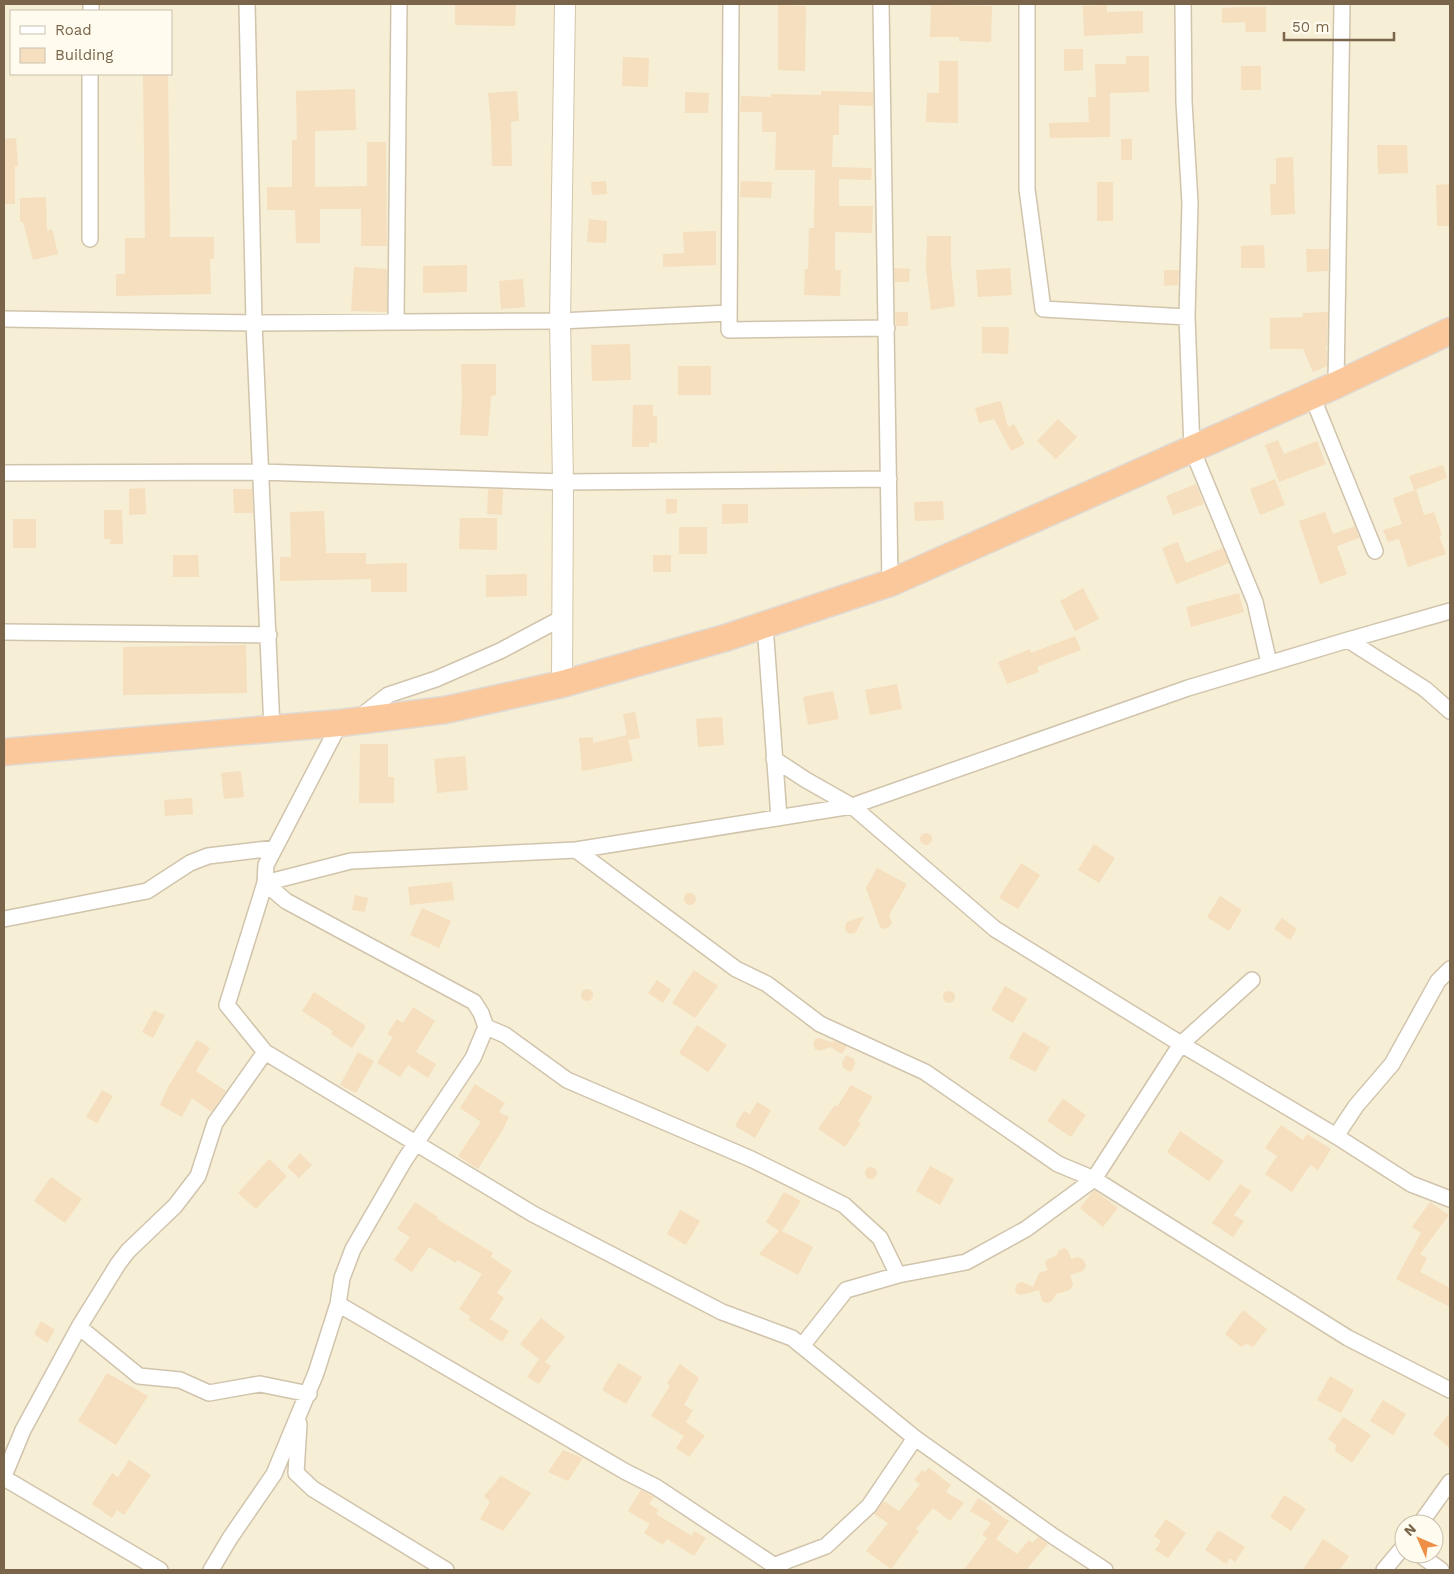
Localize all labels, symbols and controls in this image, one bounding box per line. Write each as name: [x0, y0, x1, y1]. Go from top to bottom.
legend: [10, 10, 172, 75]
scale bar: [1284, 10, 1394, 42]
text: 50 m: [1292, 18, 1329, 36]
text: Road: [55, 21, 92, 39]
text: Building: [55, 46, 113, 64]
north arrow: [1394, 1514, 1444, 1564]
text: N: [1400, 1520, 1419, 1539]

